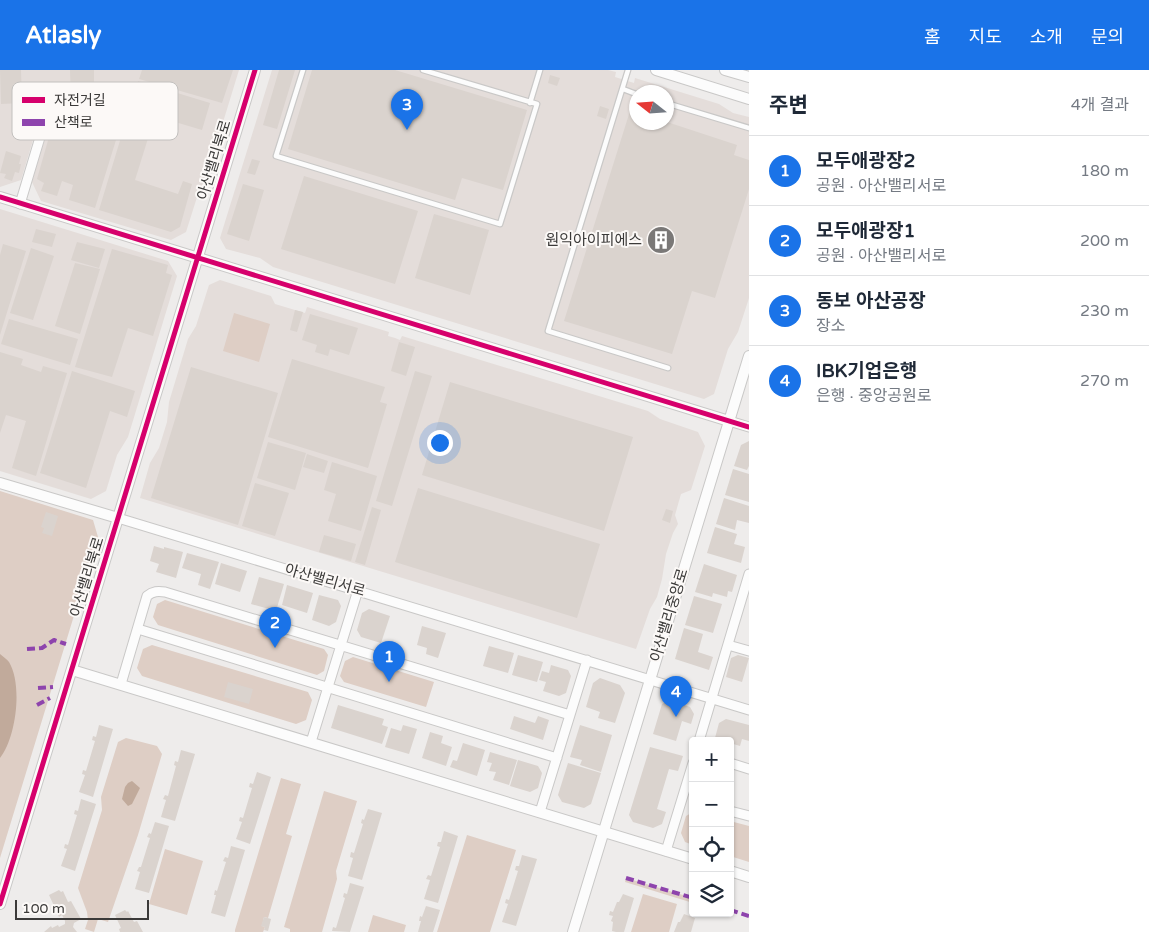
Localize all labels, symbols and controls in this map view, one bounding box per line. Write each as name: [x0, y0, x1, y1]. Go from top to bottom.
text: Atlasly: [25, 21, 101, 50]
text: 홈: [924, 26, 941, 48]
text: 지도: [969, 26, 1002, 48]
text: 소개: [1030, 26, 1063, 48]
text: 문의: [1091, 26, 1124, 48]
legend: [12, 82, 178, 140]
north arrow: [629, 85, 674, 130]
pin: 3: [391, 89, 423, 130]
text: 자전거길: [54, 92, 106, 109]
text: 주변: [769, 93, 808, 118]
text: 4개 결과: [1071, 95, 1129, 115]
text: 산책로: [54, 114, 93, 131]
street label: 아산밸리북로: [193, 118, 235, 202]
text: 모두애광장2: [816, 150, 915, 172]
text: 1: [780, 161, 790, 181]
text: 180 m: [1080, 161, 1129, 181]
text: 공원 · 아산밸리서로: [816, 176, 946, 196]
text: 모두애광장1: [816, 220, 915, 242]
building icon: 원익아이피에스: [646, 225, 676, 255]
place label: 원익아이피에스: [545, 231, 642, 249]
text: 2: [780, 231, 790, 251]
text: 200 m: [1080, 231, 1129, 251]
text: 공원 · 아산밸리서로: [816, 246, 946, 266]
text: 동보 아산공장: [816, 290, 926, 312]
text: 3: [780, 301, 790, 321]
text: 230 m: [1080, 301, 1129, 321]
text: 장소: [816, 316, 845, 336]
text: IBK기업은행: [816, 360, 917, 382]
text: 4: [780, 371, 790, 391]
text: 270 m: [1080, 371, 1129, 391]
text: 은행 · 중앙공원로: [816, 386, 932, 406]
your location: [427, 430, 453, 456]
street label: 아산밸리북로: [66, 535, 108, 619]
street label: 아산밸리서로: [283, 560, 367, 600]
street label: 아산밸리중앙로: [646, 566, 692, 664]
pin: 2: [259, 607, 291, 648]
pin: 1: [373, 641, 405, 682]
pin: 4: [660, 676, 692, 717]
map controls: [689, 737, 734, 917]
button: +: [689, 737, 734, 782]
button: −: [689, 782, 734, 827]
button: locate: [689, 827, 734, 872]
button: layers: [689, 872, 734, 917]
scale bar: [15, 897, 149, 920]
text: 100 m: [22, 900, 65, 917]

